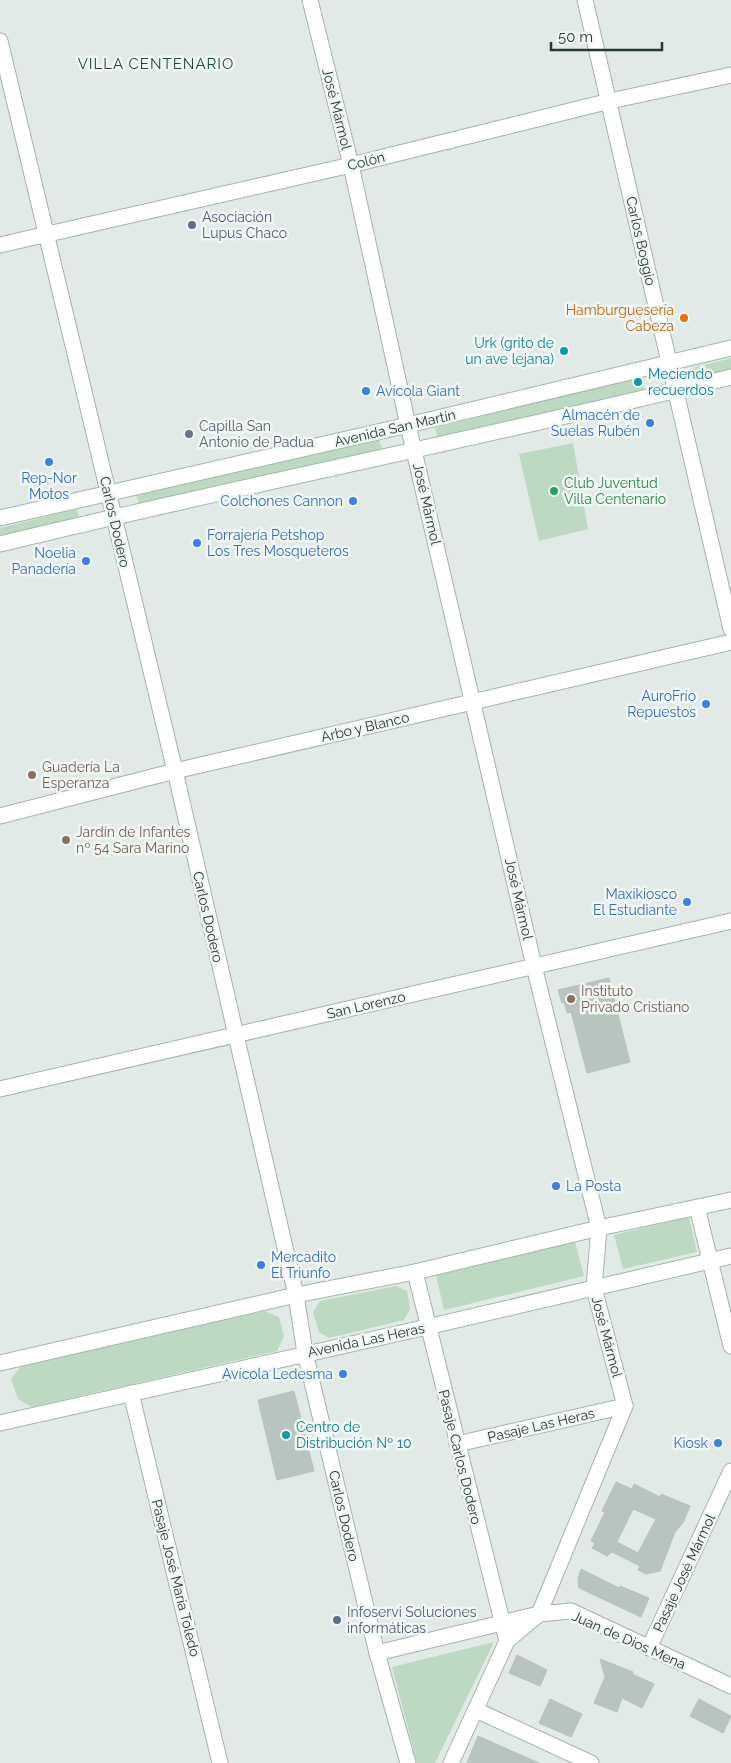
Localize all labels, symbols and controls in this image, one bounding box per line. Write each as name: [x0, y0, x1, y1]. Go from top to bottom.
scale bar: [551, 20, 662, 52]
text: 50 m: [558, 28, 593, 46]
district label: VILLA CENTENARIO: [78, 55, 234, 73]
street label: José Mármol: [319, 67, 355, 152]
street label: Colón: [346, 149, 386, 173]
street label: Carlos Boggio: [623, 195, 659, 287]
place label: Asociación Lupus Chaco: [202, 209, 287, 241]
marker: Asociación Lupus Chaco: [186, 219, 198, 231]
place label: Hamburguesería Cabeza: [566, 302, 674, 334]
marker: Hamburguesería Cabeza: [678, 312, 690, 324]
place label: Urk (grito de un ave lejana): [465, 335, 554, 367]
marker: Urk (grito de un ave lejana): [558, 345, 570, 357]
place label: Meciendo recuerdos: [648, 366, 714, 398]
marker: Meciendo recuerdos: [632, 376, 644, 388]
place label: Avícola Giant: [376, 383, 460, 399]
marker: Avícola Giant: [360, 385, 372, 397]
street label: Avenida San Martín: [333, 406, 457, 450]
place label: Almacén de Suelas Rubén: [551, 407, 640, 439]
marker: Almacén de Suelas Rubén: [644, 417, 656, 429]
place label: Capilla San Antonio de Padua: [199, 418, 314, 450]
marker: Capilla San Antonio de Padua: [183, 428, 195, 440]
marker: Rep-Nor Motos: [43, 456, 55, 468]
street label: José Mármol: [410, 462, 444, 547]
place label: Rep-Nor Motos: [21, 470, 77, 502]
street label: Carlos Dodero: [97, 475, 133, 569]
place label: Club Juventud Villa Centenario: [564, 475, 666, 507]
marker: Club Juventud Villa Centenario: [548, 485, 560, 497]
place label: Colchones Cannon: [220, 493, 343, 509]
marker: Colchones Cannon: [347, 495, 359, 507]
place label: Forrajería Petshop Los Tres Mosqueteros: [207, 527, 349, 559]
marker: Forrajería Petshop Los Tres Mosqueteros: [191, 537, 203, 549]
place label: Noelia Panadería: [11, 545, 76, 577]
marker: Noelia Panadería: [80, 555, 92, 567]
place label: AuroFrío Repuestos: [627, 688, 696, 720]
marker: AuroFrío Repuestos: [700, 698, 712, 710]
street label: Arbo y Blanco: [319, 709, 411, 745]
place label: Guadería La Esperanza: [42, 759, 120, 791]
marker: Guadería La Esperanza: [26, 769, 38, 781]
place label: Jardín de Infantes nº 54 Sara Marino: [76, 824, 191, 856]
marker: Jardín de Infantes nº 54 Sara Marino: [60, 834, 72, 846]
street label: José Mármol: [502, 857, 536, 942]
street label: Carlos Dodero: [190, 870, 226, 964]
place label: Maxikiosco El Estudiante: [593, 886, 677, 918]
marker: Maxikiosco El Estudiante: [681, 896, 693, 908]
place label: Instituto Privado Cristiano: [581, 983, 689, 1015]
street label: San Lorenzo: [325, 988, 407, 1022]
marker: Instituto Privado Cristiano: [565, 993, 577, 1005]
place label: La Posta: [566, 1178, 621, 1194]
marker: La Posta: [550, 1180, 562, 1192]
place label: Mercadito El Triunfo: [271, 1249, 336, 1281]
marker: Mercadito El Triunfo: [255, 1259, 267, 1271]
street label: José Mármol: [588, 1295, 626, 1379]
street label: Avenida Las Heras: [306, 1320, 426, 1360]
place label: Avícola Ledesma: [222, 1366, 333, 1382]
marker: Avícola Ledesma: [337, 1368, 349, 1380]
street label: Pasaje Carlos Dodero: [435, 1388, 485, 1526]
street label: Pasaje Las Heras: [486, 1405, 596, 1445]
place label: Centro de Distribución Nº 10: [296, 1419, 411, 1451]
marker: Centro de Distribución Nº 10: [280, 1429, 292, 1441]
place label: Kiosk: [673, 1435, 709, 1451]
marker: Kiosk: [712, 1437, 724, 1449]
street label: Carlos Dodero: [326, 1469, 362, 1563]
street label: Pasaje José María Toledo: [149, 1498, 203, 1658]
street label: Pasaje José Mármol: [650, 1511, 718, 1635]
place label: Infoservi Soluciones informáticas: [347, 1604, 477, 1636]
street label: Juan de Dios Mena: [570, 1608, 688, 1672]
marker: Infoservi Soluciones informáticas: [331, 1614, 343, 1626]

